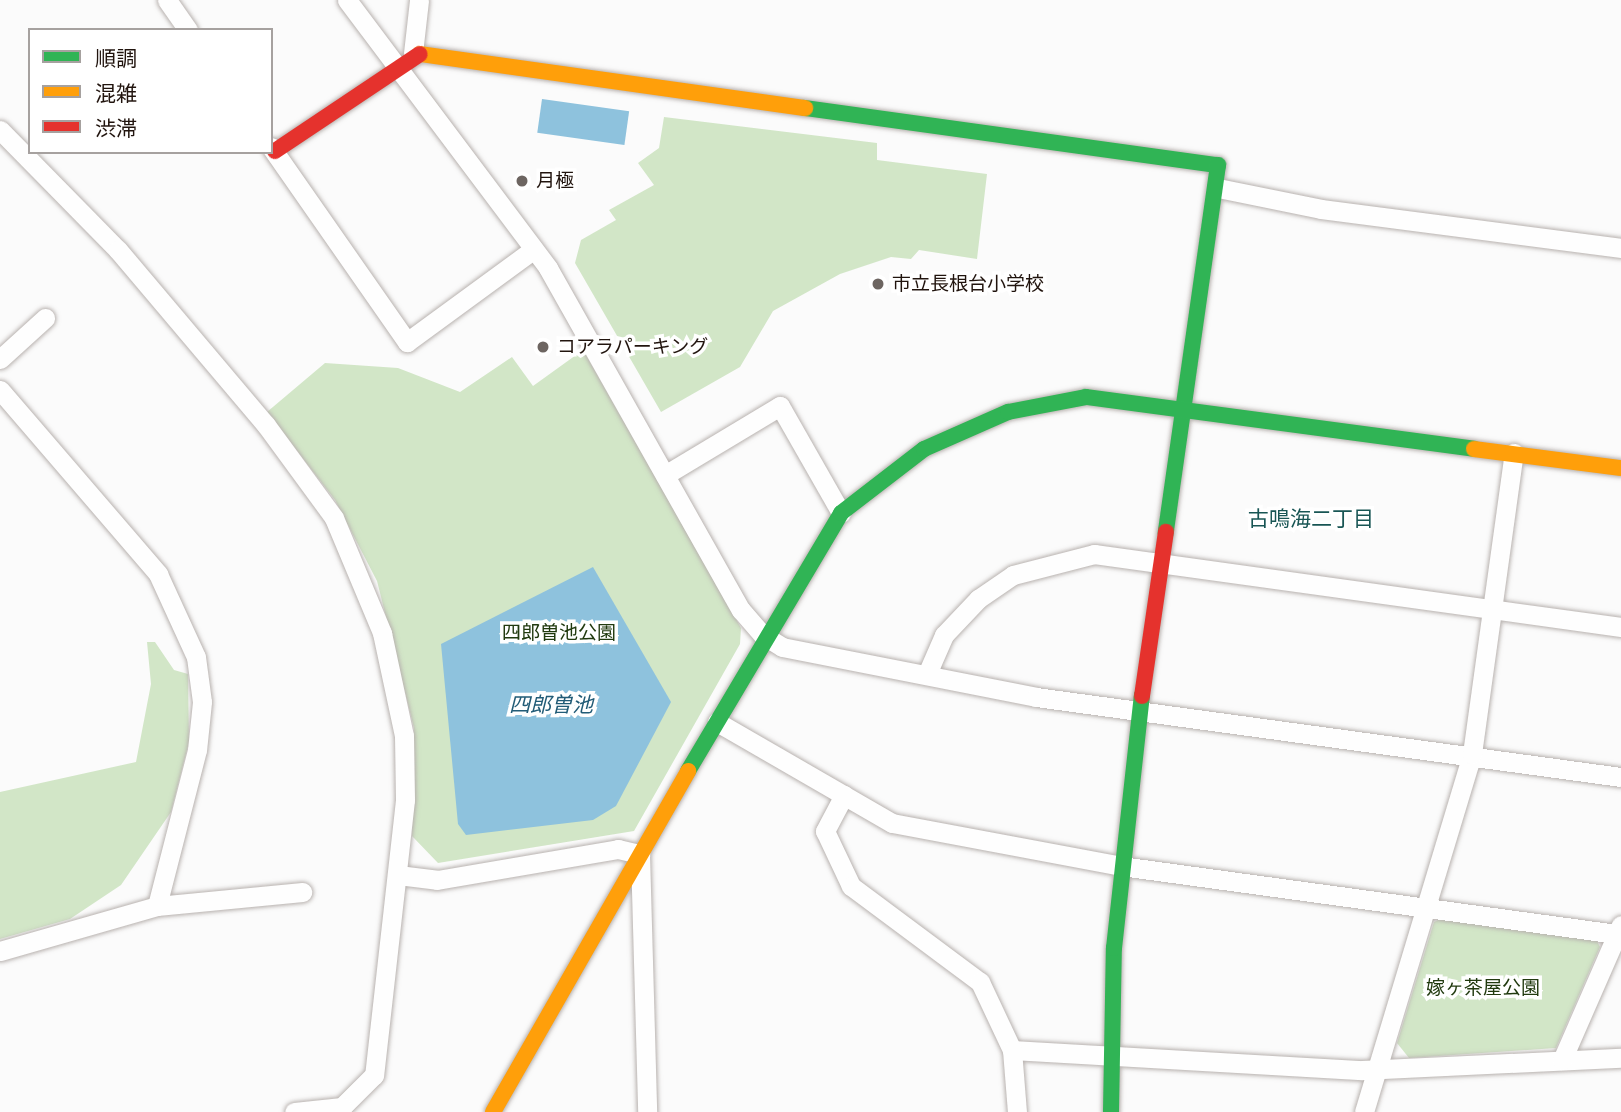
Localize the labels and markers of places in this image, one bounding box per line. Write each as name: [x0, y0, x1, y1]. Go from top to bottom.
place label: 月極: [536, 170, 574, 192]
marker: 月極: [514, 173, 530, 189]
place label: 市立長根台小学校: [892, 273, 1044, 295]
marker: 市立長根台小学校: [870, 276, 886, 292]
place label: コアラパーキング: [557, 336, 709, 358]
marker: コアラパーキング: [535, 339, 551, 355]

